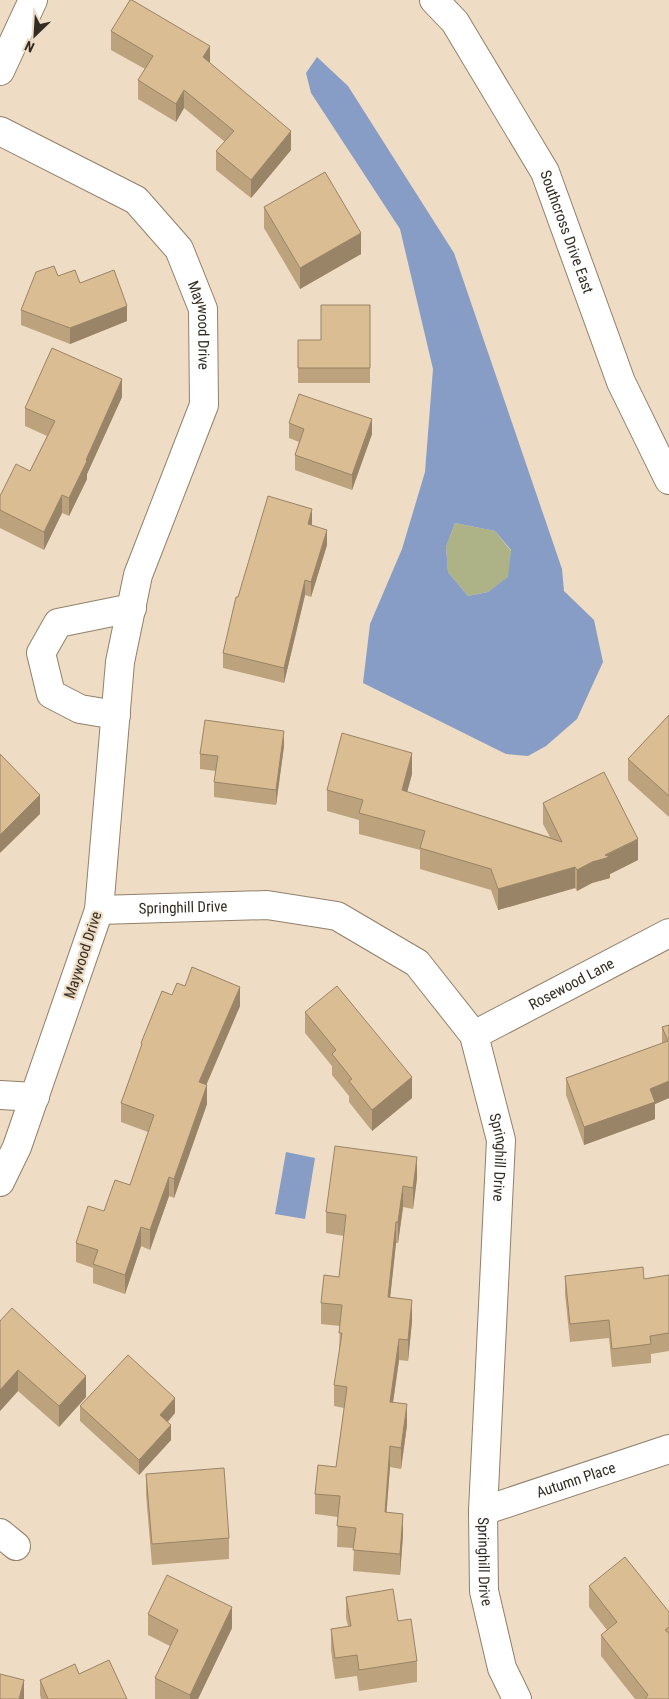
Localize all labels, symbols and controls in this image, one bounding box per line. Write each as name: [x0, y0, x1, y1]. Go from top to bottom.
north arrow: [10, 10, 60, 60]
text: N: [22, 38, 37, 56]
street label: Southcross Drive East: [536, 168, 597, 296]
street label: Maywood Drive: [184, 278, 213, 370]
street label: Springhill Drive: [138, 897, 228, 918]
street label: Maywood Drive: [60, 909, 106, 1001]
street label: Rosewood Lane: [526, 954, 617, 1014]
street label: Springhill Drive: [485, 1111, 510, 1202]
street label: Autumn Place: [534, 1458, 618, 1502]
street label: Springhill Drive: [474, 1517, 496, 1608]

